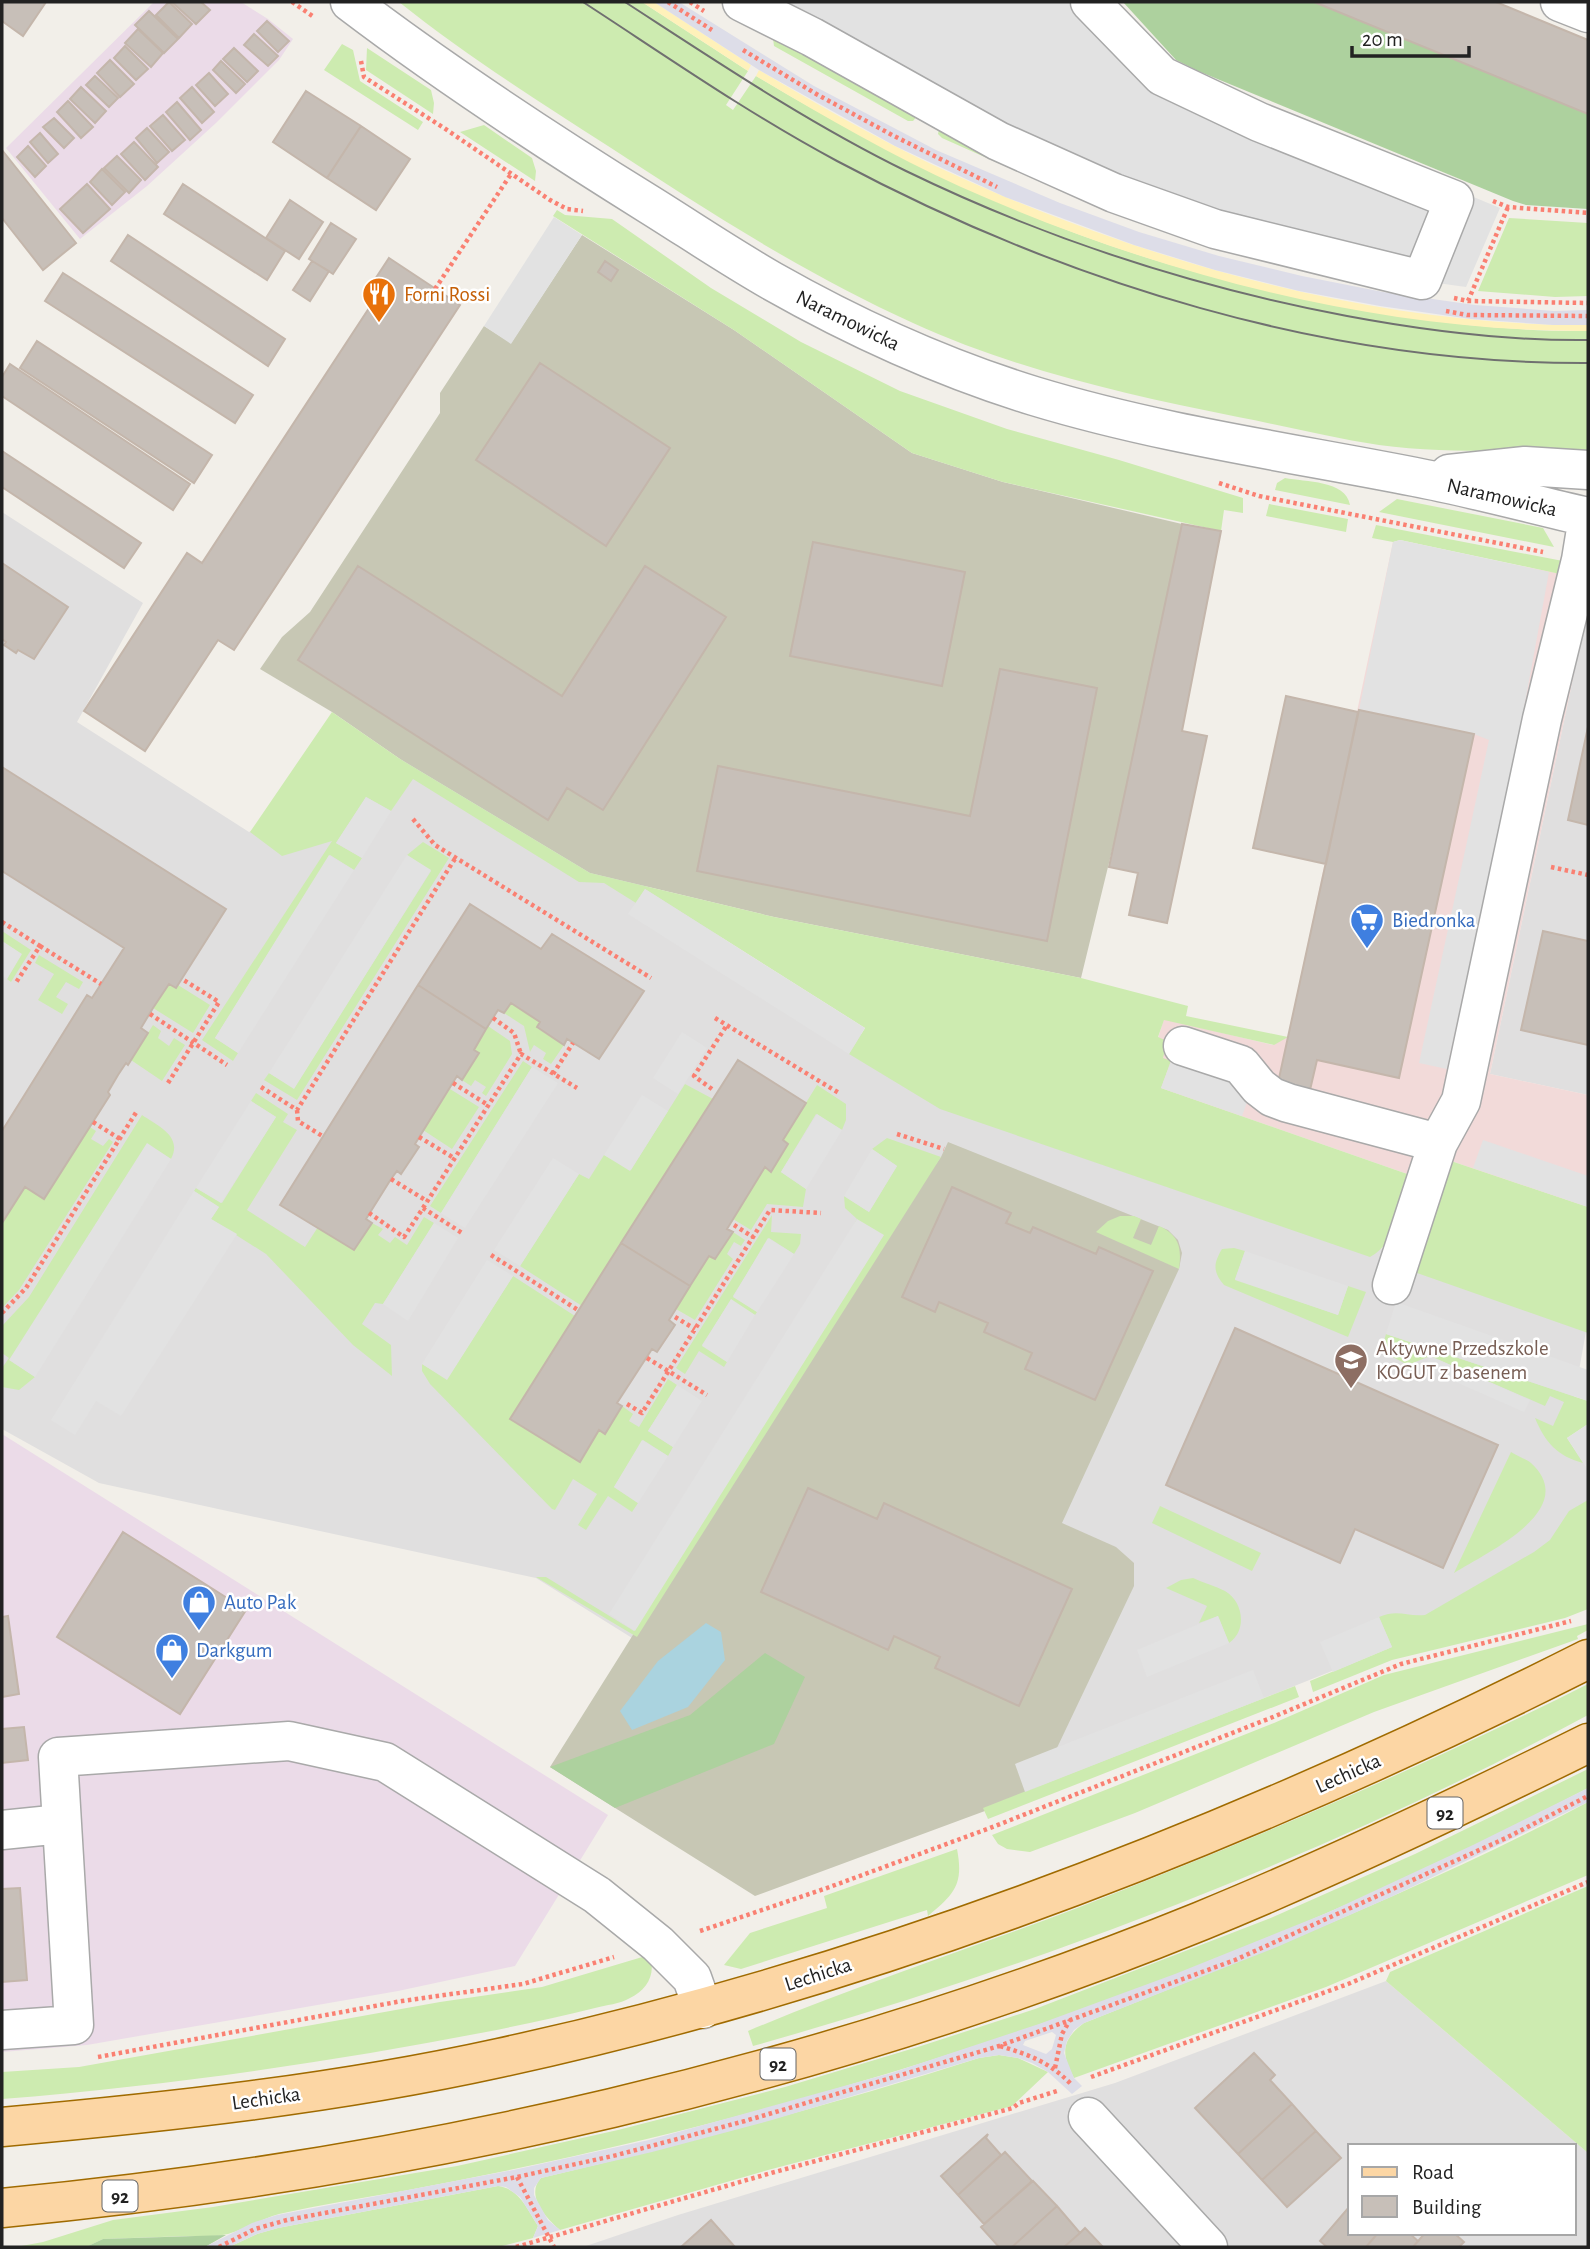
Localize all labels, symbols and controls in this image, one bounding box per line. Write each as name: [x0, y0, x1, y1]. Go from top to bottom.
scale bar: [1352, 14, 1469, 58]
text: 20 m: [1362, 29, 1403, 50]
restaurant icon: Forni Rossi: [360, 275, 398, 324]
place label: Forni Rossi: [404, 284, 490, 305]
street label: Naramowicka: [793, 286, 903, 355]
street label: Naramowicka: [1445, 475, 1559, 520]
supermarket icon: Biedronka: [1348, 901, 1386, 950]
place label: Biedronka: [1392, 910, 1476, 931]
place label: Aktywne Przedszkole KOGUT z basenem: [1376, 1338, 1549, 1383]
school or university icon: Aktywne Przedszkole KOGUT z basenem: [1332, 1341, 1370, 1390]
shop icon: Auto Pak: [180, 1583, 218, 1632]
place label: Auto Pak: [224, 1592, 297, 1613]
shop icon: Darkgum: [153, 1631, 191, 1680]
place label: Darkgum: [196, 1640, 273, 1661]
street label: Lechicka: [1312, 1750, 1384, 1797]
road number: 92: [1428, 1798, 1462, 1828]
street label: Lechicka: [782, 1954, 855, 1995]
road number: 92: [760, 2048, 796, 2080]
street label: Lechicka: [230, 2083, 302, 2114]
legend: [1348, 2144, 1576, 2235]
text: Road: [1412, 2162, 1454, 2183]
road number: 92: [102, 2180, 138, 2212]
text: Building: [1412, 2197, 1482, 2218]

